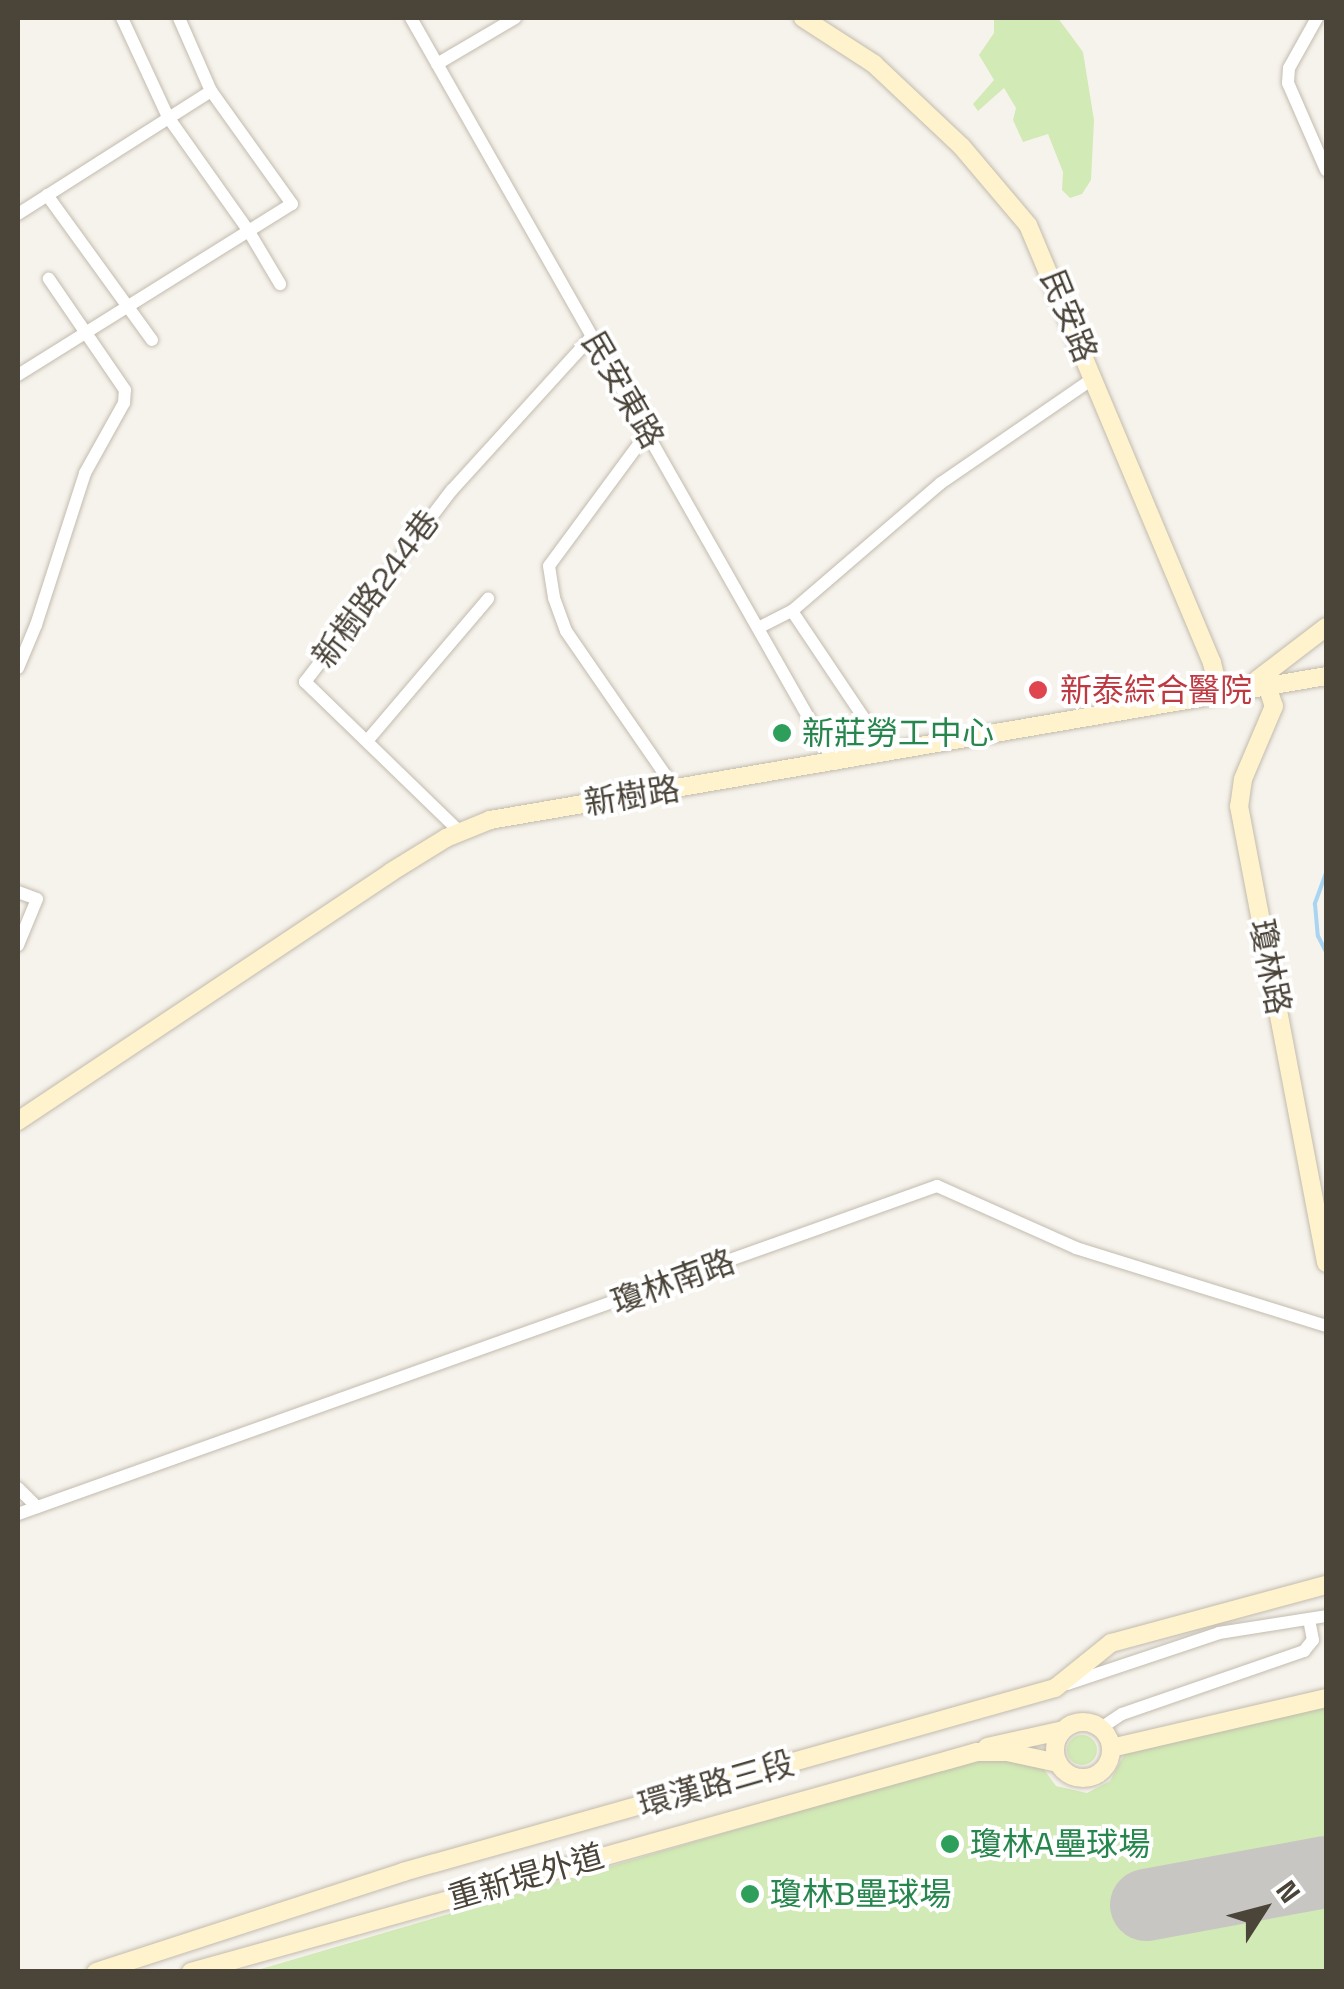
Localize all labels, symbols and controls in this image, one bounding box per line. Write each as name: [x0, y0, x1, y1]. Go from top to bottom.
street label: 民安路: [1033, 264, 1105, 368]
street label: 民安東路: [574, 325, 672, 455]
street label: 新樹路244巷: [305, 503, 447, 675]
place label: 新泰綜合醫院: [1060, 671, 1252, 709]
marker: 新泰綜合醫院: [1025, 677, 1051, 703]
place label: 新莊勞工中心: [802, 714, 994, 752]
marker: 新莊勞工中心: [771, 722, 793, 744]
street label: 新樹路: [582, 770, 682, 822]
street label: 瓊林路: [1242, 916, 1298, 1018]
street label: 瓊林南路: [606, 1242, 740, 1322]
street label: 環漢路三段: [634, 1743, 798, 1825]
place label: 瓊林A壘球場: [970, 1825, 1150, 1863]
marker: 瓊林A壘球場: [939, 1833, 961, 1855]
street label: 重新堤外道: [444, 1836, 608, 1918]
north arrow: [1214, 1859, 1314, 1959]
text: N: [1268, 1873, 1308, 1910]
place label: 瓊林B壘球場: [770, 1875, 951, 1913]
marker: 瓊林B壘球場: [739, 1883, 761, 1905]

